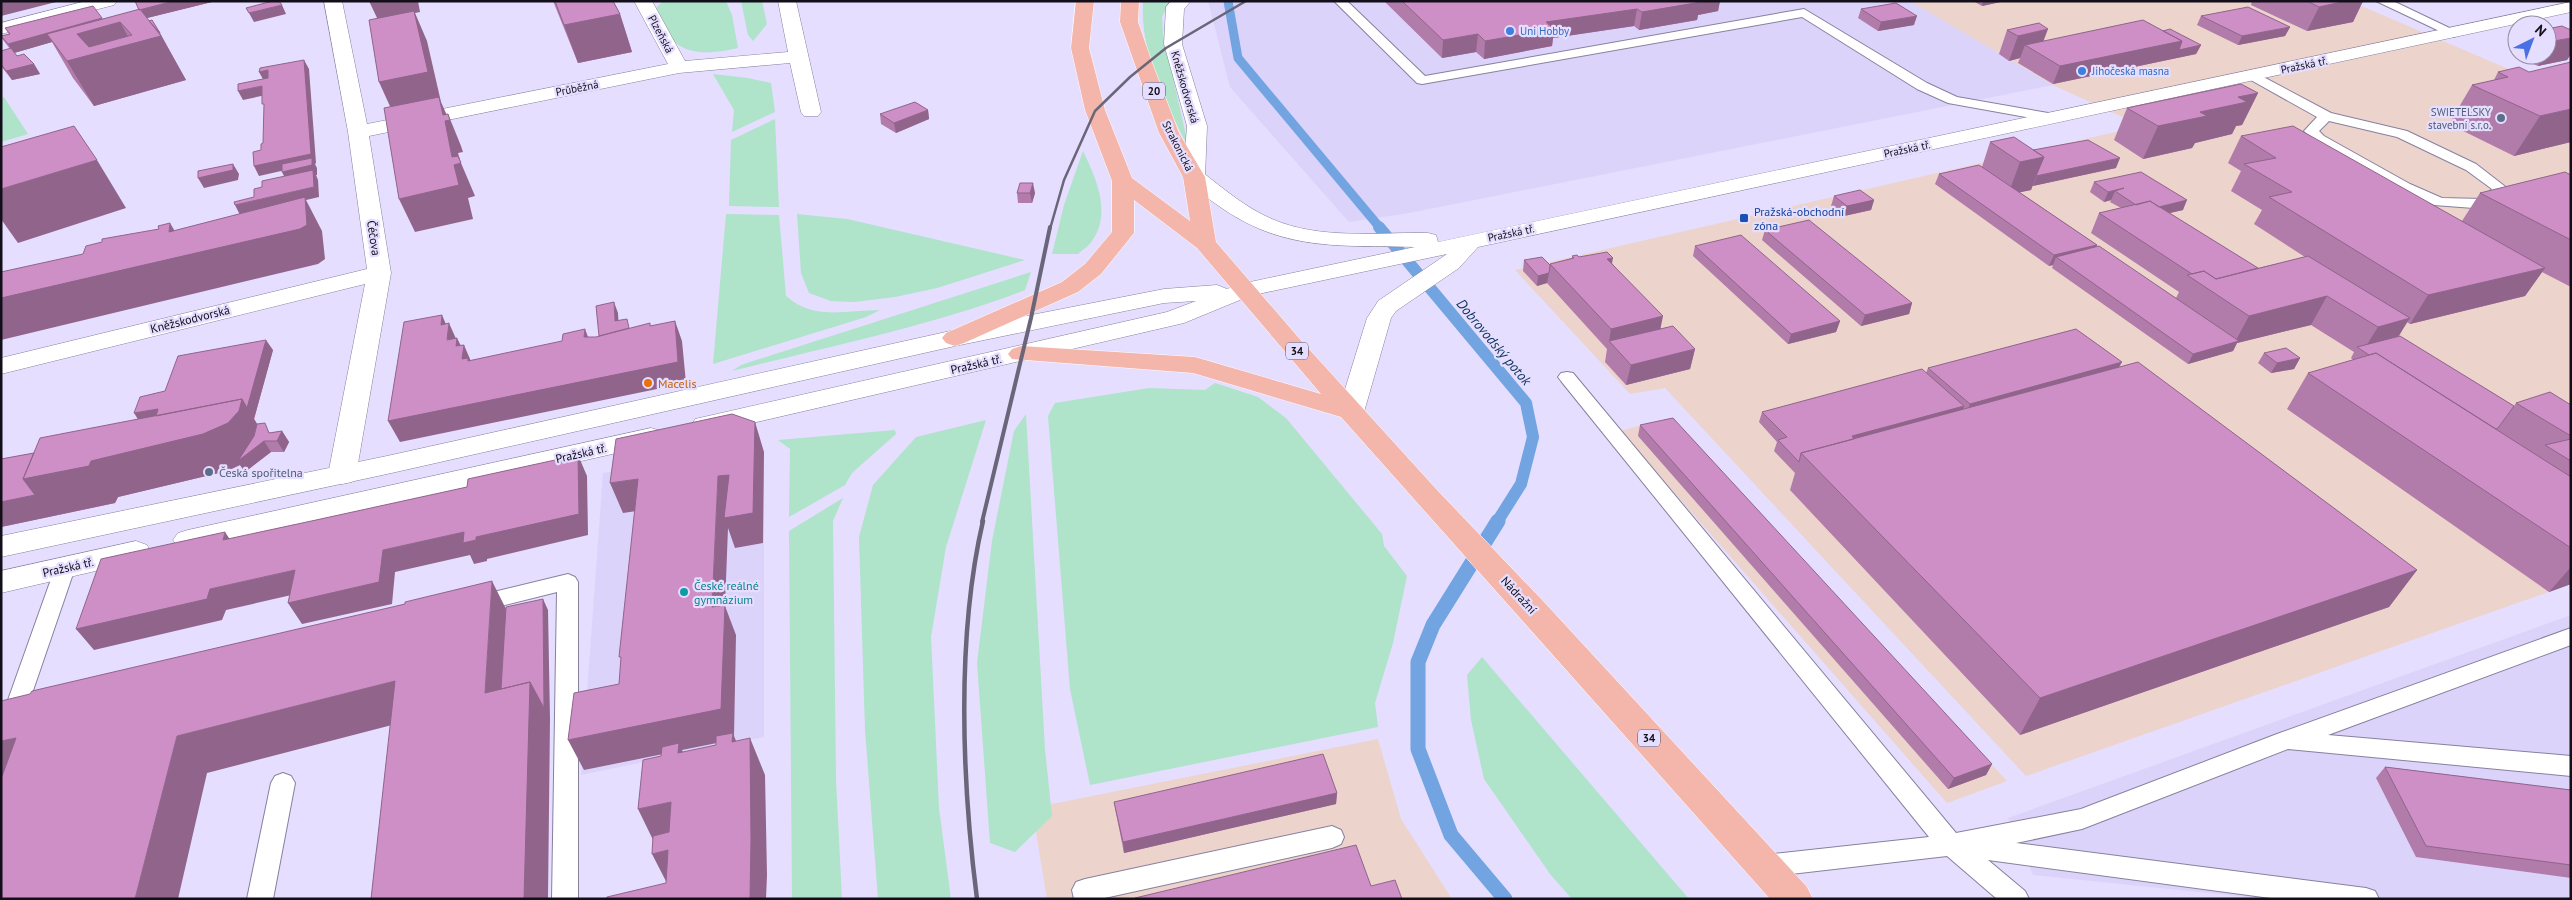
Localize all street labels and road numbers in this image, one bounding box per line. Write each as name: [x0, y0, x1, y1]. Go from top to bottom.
street label: Plzeňská: [645, 13, 677, 55]
street label: Kněžskodvorská: [1168, 49, 1202, 125]
street label: Pražská tř.: [2279, 53, 2329, 77]
street label: Průběžná: [554, 77, 600, 99]
road number: 20: [1143, 82, 1165, 100]
street label: Strakonická: [1159, 119, 1197, 173]
street label: Pražská tř.: [1882, 137, 1932, 161]
street label: Čéčova: [364, 219, 384, 257]
street label: Pražská tř.: [1486, 221, 1536, 245]
street label: Kněžskodvorská: [149, 302, 231, 336]
road number: 34: [1286, 342, 1308, 360]
street label: Pražská tř.: [949, 351, 1003, 377]
street label: Pražská tř.: [554, 440, 608, 466]
street label: Pražská tř.: [41, 554, 95, 580]
street label: Nádražní: [1498, 573, 1540, 617]
road number: 34: [1638, 730, 1660, 746]

